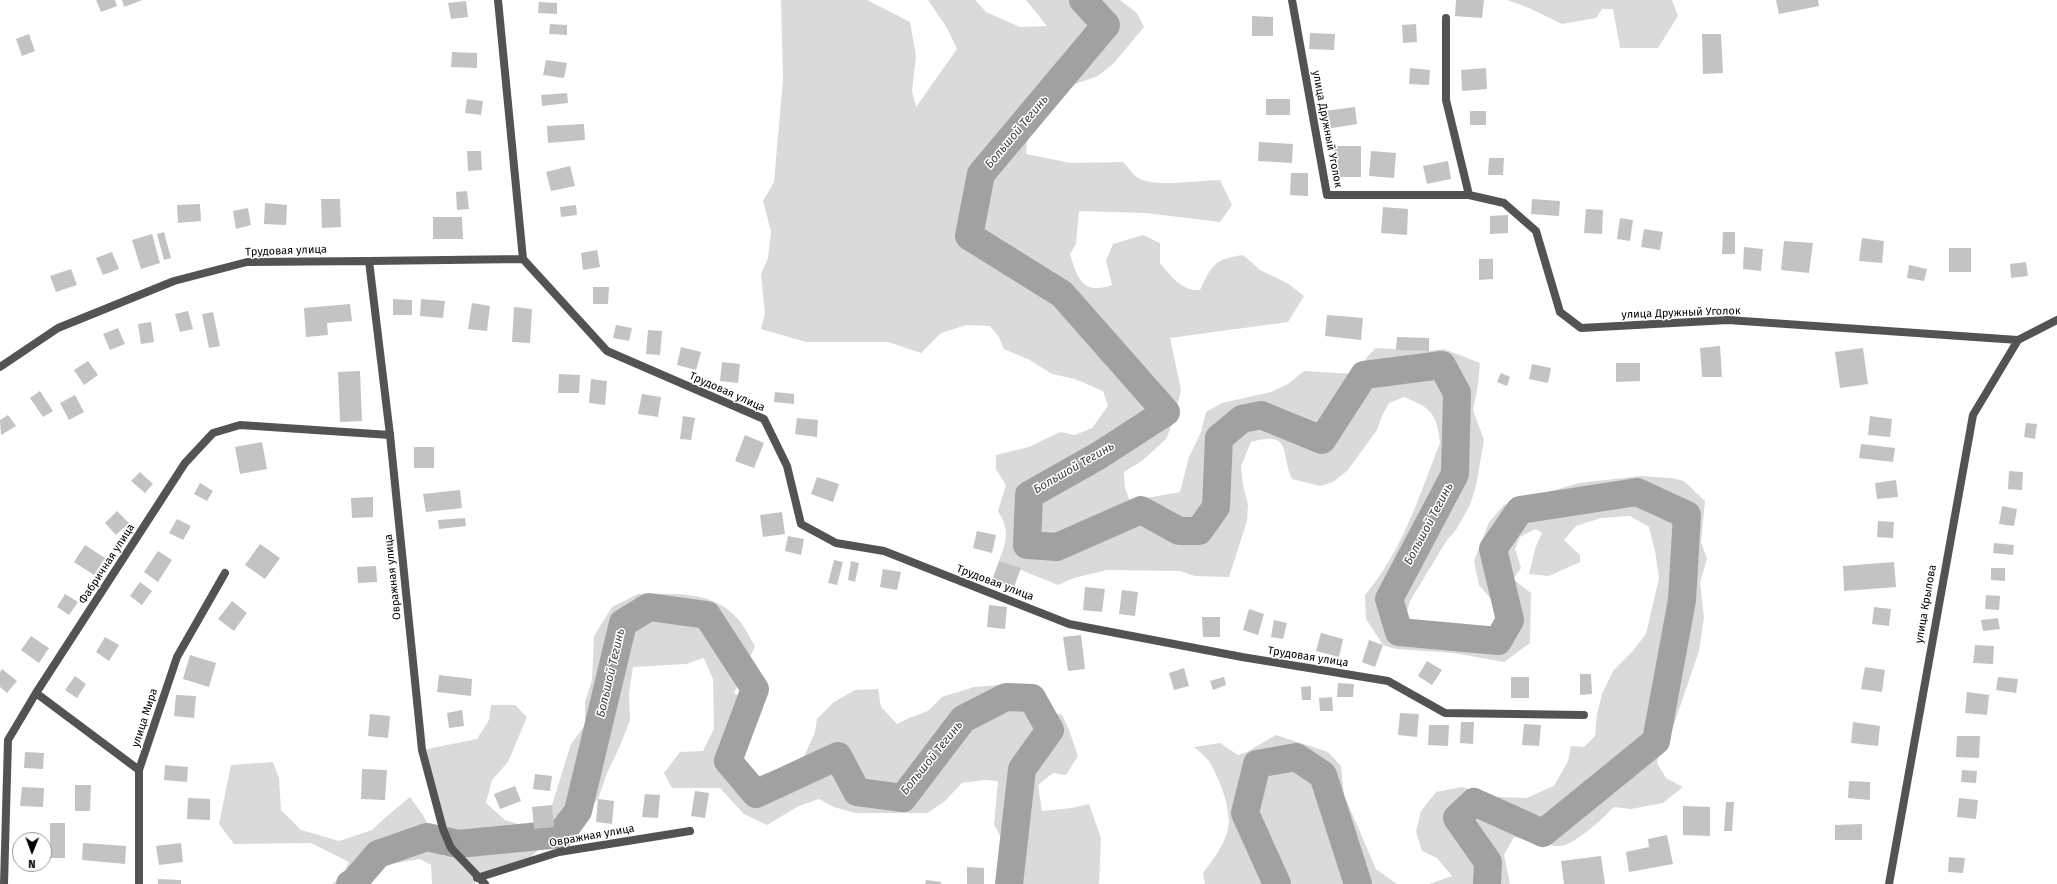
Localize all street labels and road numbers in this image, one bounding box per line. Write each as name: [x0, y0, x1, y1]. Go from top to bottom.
street label: улица Дружный Уголок: [1309, 69, 1345, 189]
street label: Трудовая улица: [245, 243, 327, 259]
street label: улица Дружный Уголок: [1621, 304, 1741, 322]
street label: Трудовая улица: [687, 369, 767, 415]
street label: Фабричная улица: [76, 522, 138, 606]
street label: Овражная улица: [382, 533, 404, 621]
street label: Трудовая улица: [954, 562, 1036, 604]
street label: улица Крылова: [1913, 564, 1939, 644]
street label: Трудовая улица: [1267, 644, 1349, 670]
street label: улица Мира: [129, 687, 161, 749]
street label: Овражная улица: [548, 822, 636, 850]

